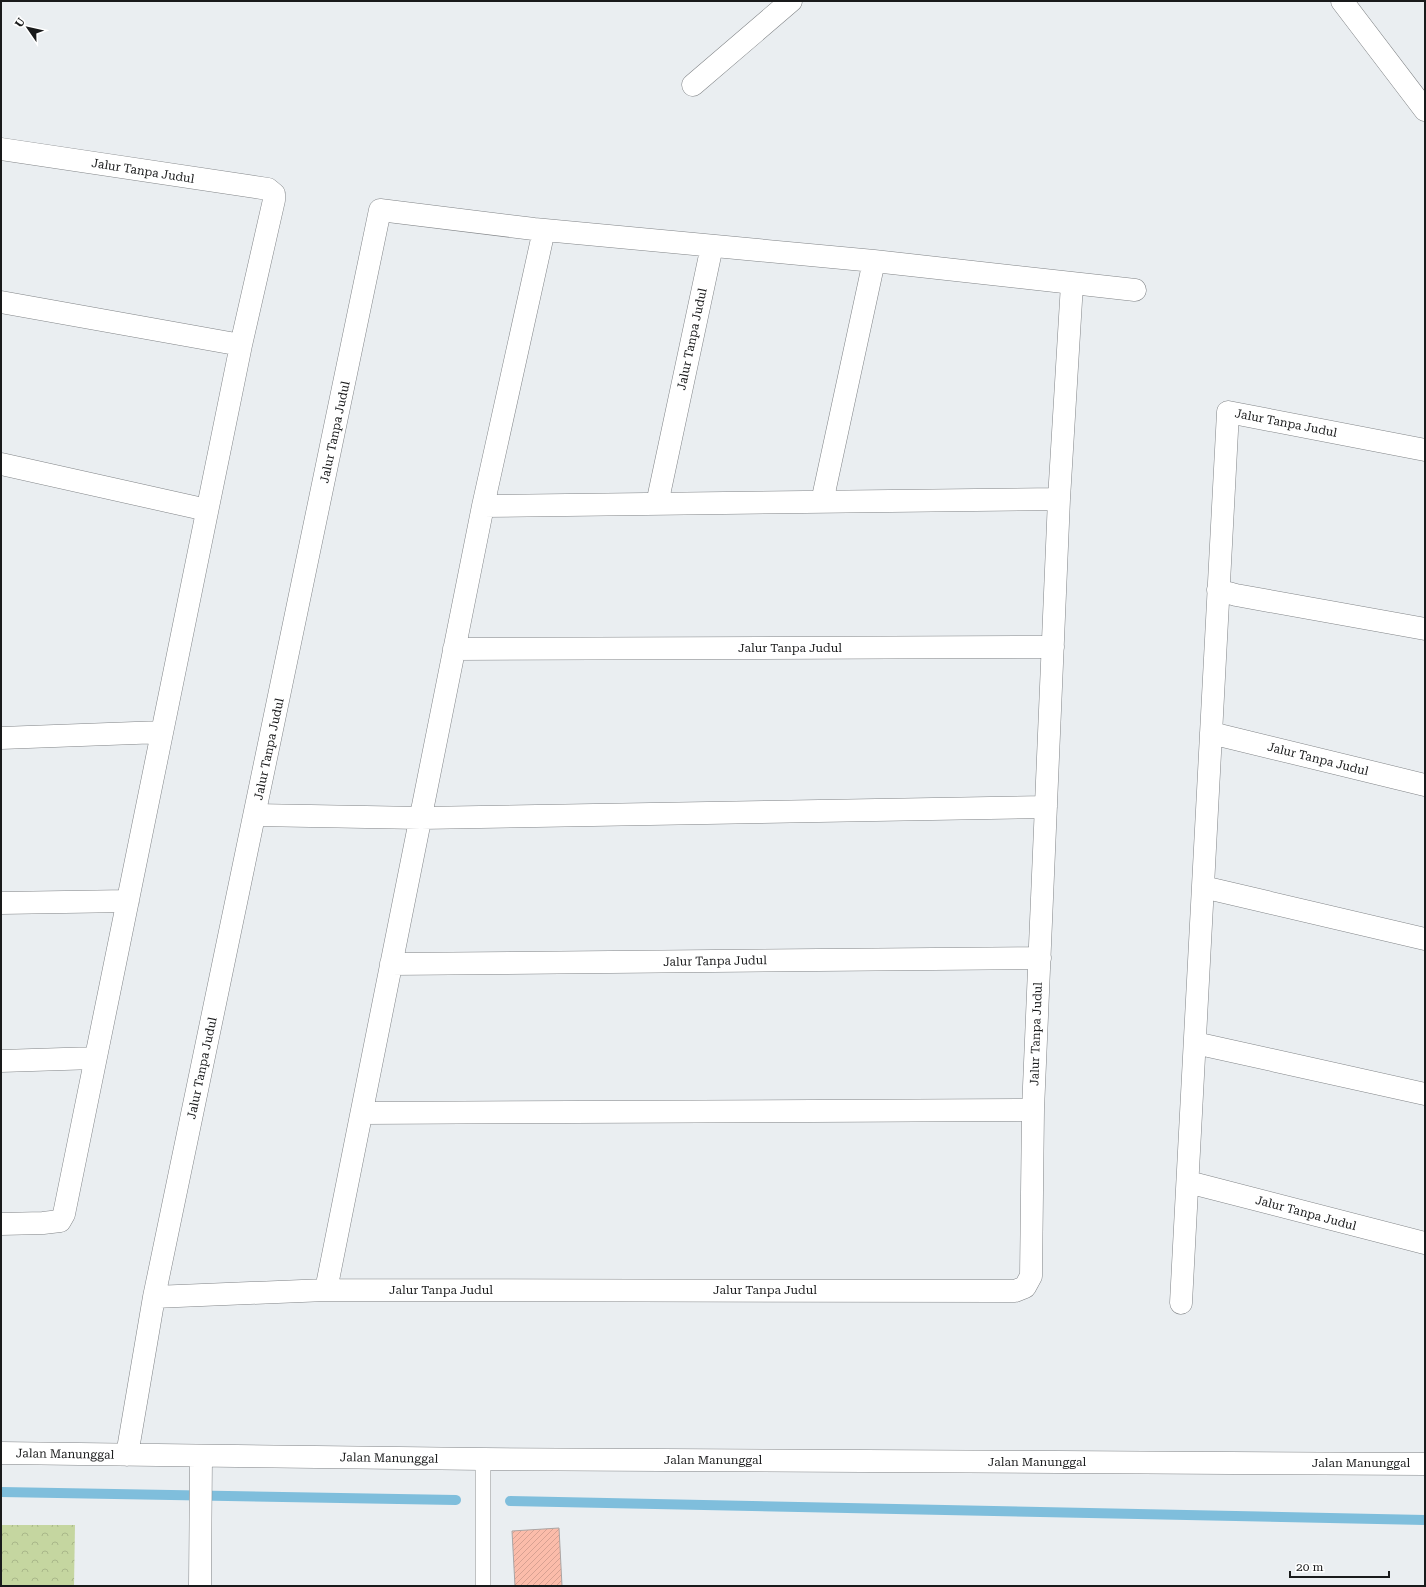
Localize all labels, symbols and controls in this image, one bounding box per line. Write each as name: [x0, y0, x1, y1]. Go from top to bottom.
north arrow: [8, 8, 48, 48]
text: U: [12, 15, 28, 30]
street label: Jalur Tanpa Judul: [91, 156, 196, 186]
street label: Jalur Tanpa Judul: [674, 286, 710, 391]
street label: Jalur Tanpa Judul: [317, 379, 353, 484]
street label: Jalur Tanpa Judul: [1234, 406, 1339, 440]
street label: Jalur Tanpa Judul: [738, 641, 842, 655]
street label: Jalur Tanpa Judul: [251, 696, 287, 801]
street label: Jalur Tanpa Judul: [1266, 740, 1370, 778]
street label: Jalur Tanpa Judul: [663, 953, 767, 969]
street label: Jalur Tanpa Judul: [1027, 982, 1045, 1086]
street label: Jalur Tanpa Judul: [184, 1015, 220, 1120]
street label: Jalur Tanpa Judul: [1254, 1193, 1358, 1233]
street label: Jalur Tanpa Judul: [389, 1283, 493, 1297]
street label: Jalur Tanpa Judul: [713, 1283, 817, 1297]
street label: Jalan Manunggal: [16, 1446, 115, 1462]
street label: Jalan Manunggal: [340, 1450, 439, 1466]
street label: Jalan Manunggal: [664, 1453, 762, 1467]
street label: Jalan Manunggal: [988, 1455, 1086, 1469]
street label: Jalan Manunggal: [1312, 1456, 1410, 1470]
scale bar: [1290, 1553, 1389, 1579]
text: 20 m: [1296, 1560, 1323, 1574]

